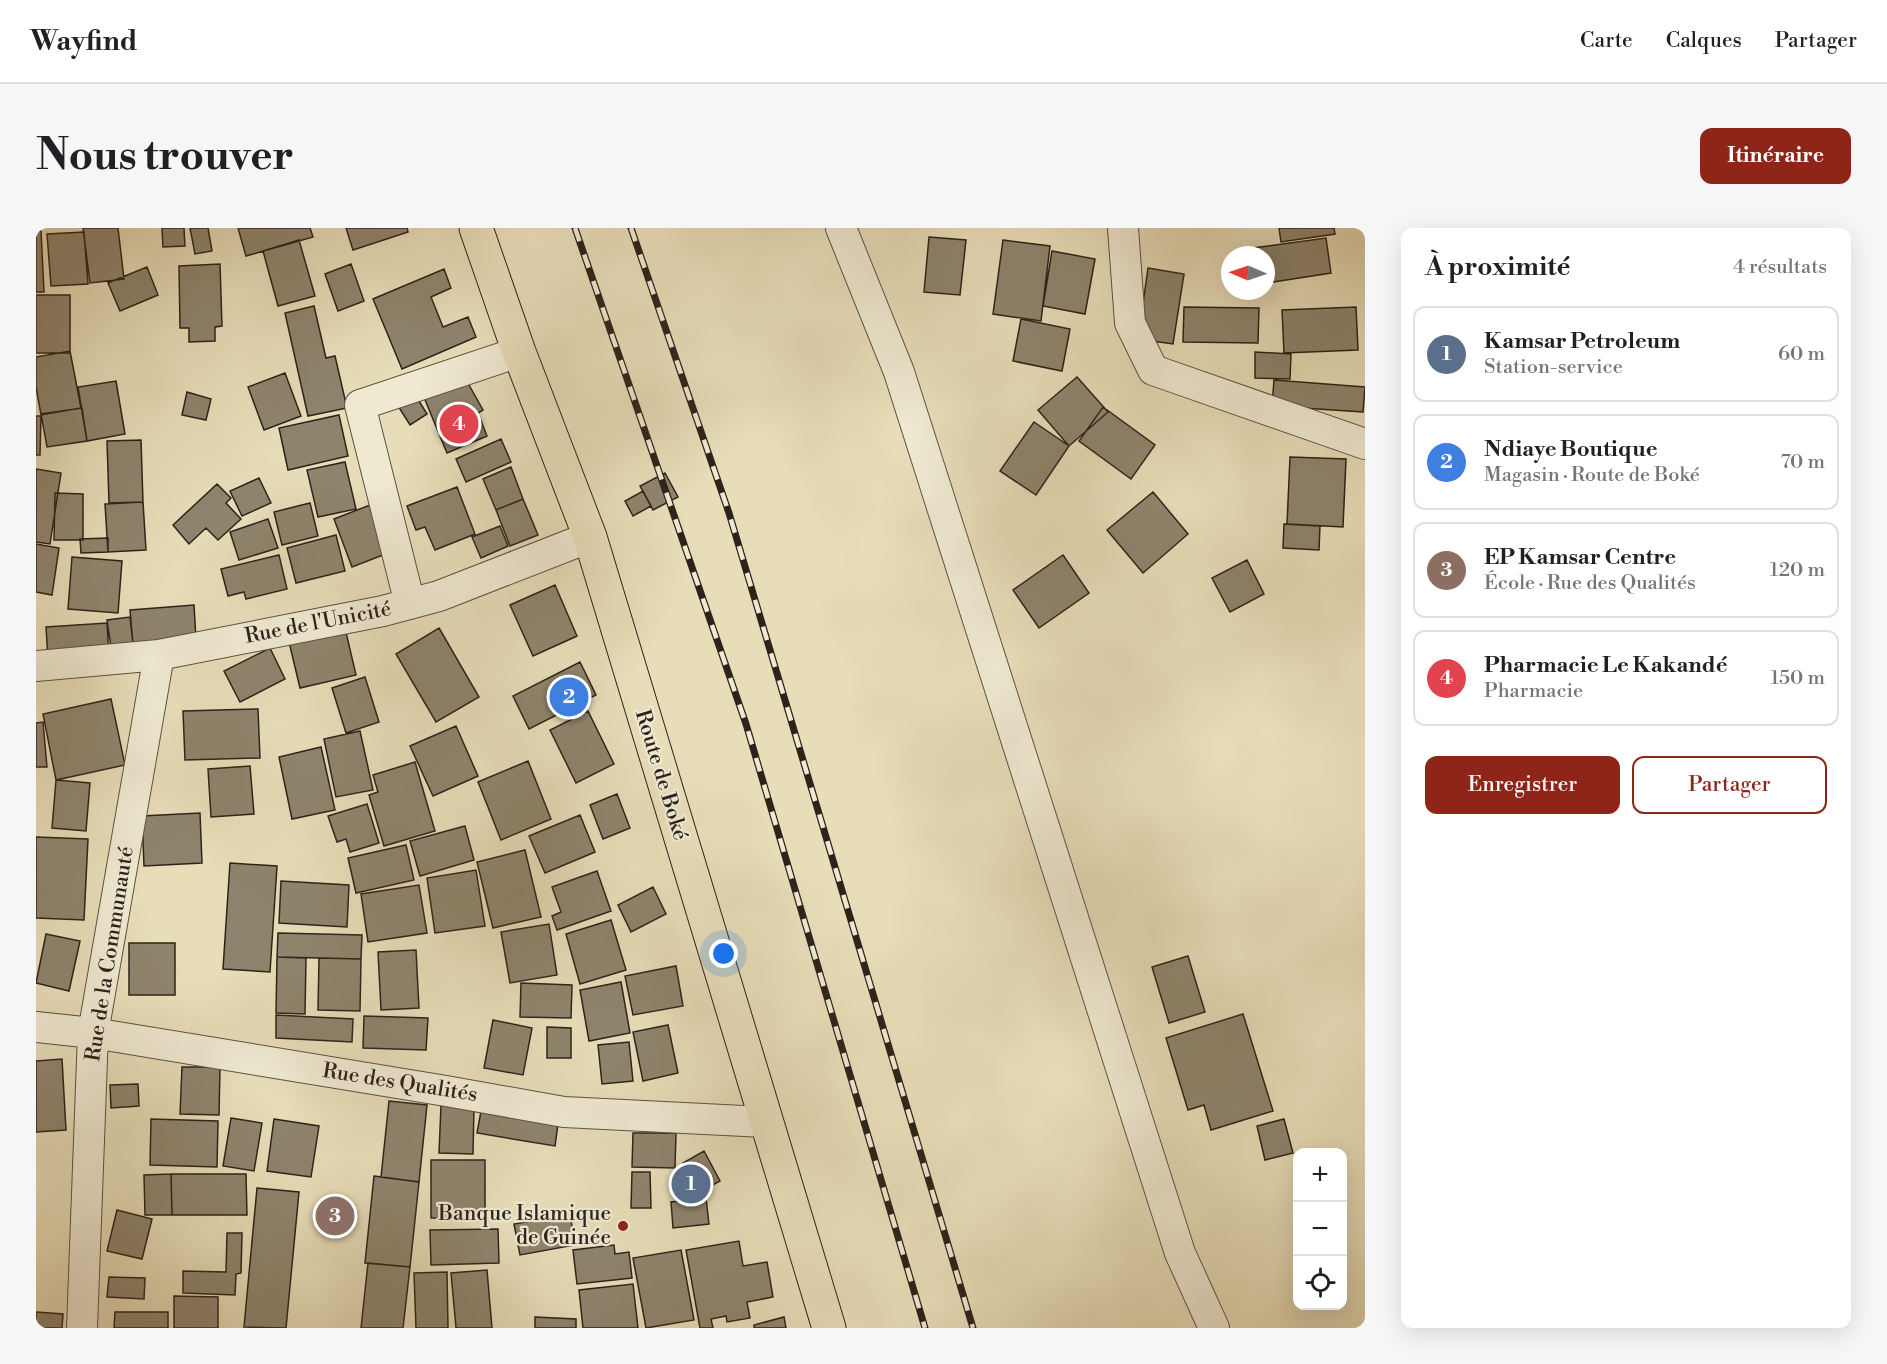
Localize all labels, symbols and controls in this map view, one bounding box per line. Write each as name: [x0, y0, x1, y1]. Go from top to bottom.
text: Wayfind: [30, 24, 138, 59]
text: Carte: [1580, 28, 1633, 54]
text: Calques: [1666, 28, 1742, 54]
text: Partager: [1775, 28, 1857, 54]
button: Itinéraire: [1700, 128, 1851, 184]
text: Nous trouver: [36, 130, 294, 183]
north arrow: [1221, 246, 1275, 300]
text: À proximité: [1425, 251, 1570, 283]
text: 4 résultats: [1733, 255, 1827, 280]
text: Kamsar Petroleum: [1484, 328, 1680, 355]
text: 1: [1442, 342, 1451, 367]
text: 60 m: [1778, 342, 1825, 367]
text: Station-service: [1484, 355, 1623, 380]
pin: 4: [440, 402, 478, 446]
text: Ndiaye Boutique: [1484, 436, 1658, 463]
text: 2: [1440, 450, 1453, 475]
text: 70 m: [1781, 450, 1825, 475]
text: Magasin · Route de Boké: [1484, 463, 1700, 488]
text: EP Kamsar Centre: [1484, 544, 1676, 571]
text: 3: [1440, 558, 1453, 583]
text: 120 m: [1770, 558, 1825, 583]
text: École · Rue des Qualités: [1484, 571, 1696, 596]
street label: Rue de l'Unicité: [243, 596, 393, 650]
text: Pharmacie Le Kakandé: [1484, 652, 1728, 679]
text: 4: [1440, 666, 1453, 691]
text: 150 m: [1770, 666, 1825, 691]
pin: 2: [550, 674, 588, 720]
text: Pharmacie: [1484, 679, 1583, 704]
street label: Route de Boké: [629, 707, 693, 843]
button: Enregistrer: [1425, 756, 1620, 814]
button: Partager: [1632, 756, 1827, 814]
street label: Rue de la Communauté: [80, 845, 140, 1063]
your location: [709, 939, 738, 968]
street label: Rue des Qualités: [321, 1058, 479, 1108]
map controls: [1293, 1148, 1347, 1310]
button: +: [1293, 1148, 1347, 1202]
pin: 1: [672, 1162, 710, 1206]
pin: 3: [316, 1194, 354, 1238]
place label: Banque Islamique de Guinée: [437, 1201, 611, 1251]
button: −: [1293, 1202, 1347, 1256]
marker: Banque Islamique de Guinée: [616, 1219, 630, 1233]
button: locate: [1293, 1256, 1347, 1310]

